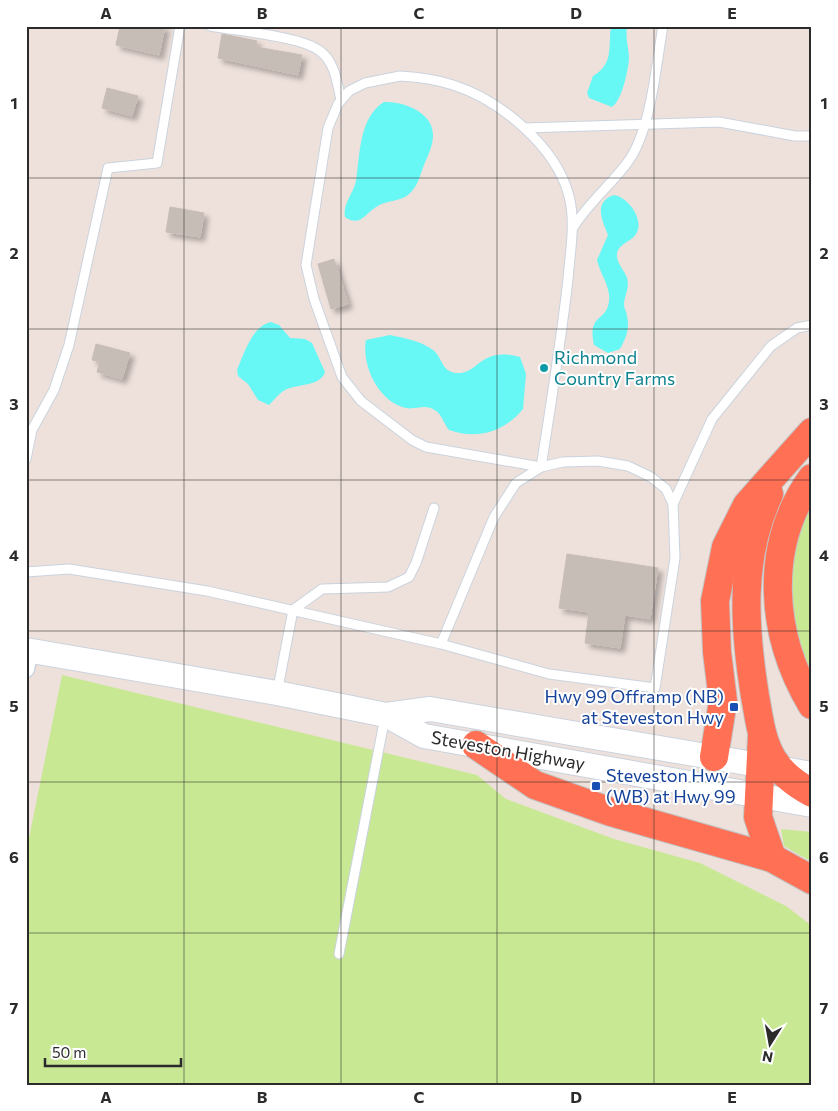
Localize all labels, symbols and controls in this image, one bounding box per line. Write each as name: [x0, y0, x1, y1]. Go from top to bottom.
text: A: [100, 3, 112, 22]
text: B: [257, 3, 268, 22]
text: C: [414, 3, 425, 22]
text: D: [570, 3, 582, 22]
text: E: [727, 3, 737, 22]
text: 1: [10, 93, 18, 112]
text: 1: [820, 93, 828, 112]
text: 2: [9, 243, 19, 262]
text: 2: [819, 243, 829, 262]
place label: Richmond Country Farms: [554, 346, 675, 389]
marker: Richmond Country Farms: [538, 362, 550, 374]
text: 3: [9, 394, 19, 413]
text: 3: [819, 394, 829, 413]
text: 4: [9, 545, 19, 564]
text: 4: [819, 545, 829, 564]
place label: Hwy 99 Offramp (NB) at Steveston Hwy: [545, 685, 724, 728]
text: 5: [9, 696, 19, 715]
text: 5: [819, 696, 829, 715]
marker: Hwy 99 Offramp (NB) at Steveston Hwy: [728, 701, 740, 713]
street label: Steveston Highway: [429, 726, 587, 774]
place label: Steveston Hwy (WB) at Hwy 99: [606, 764, 736, 807]
marker: Steveston Hwy (WB) at Hwy 99: [590, 780, 602, 792]
text: 6: [9, 847, 19, 866]
text: 6: [819, 847, 829, 866]
text: 7: [10, 998, 19, 1017]
text: 7: [820, 998, 829, 1017]
north arrow: [746, 1018, 796, 1068]
scale bar: [45, 1036, 181, 1068]
text: 50 m: [52, 1043, 86, 1061]
text: N: [761, 1048, 774, 1067]
text: A: [100, 1087, 112, 1106]
text: B: [257, 1087, 268, 1106]
text: C: [414, 1087, 425, 1106]
text: D: [570, 1087, 582, 1106]
text: E: [727, 1087, 737, 1106]

